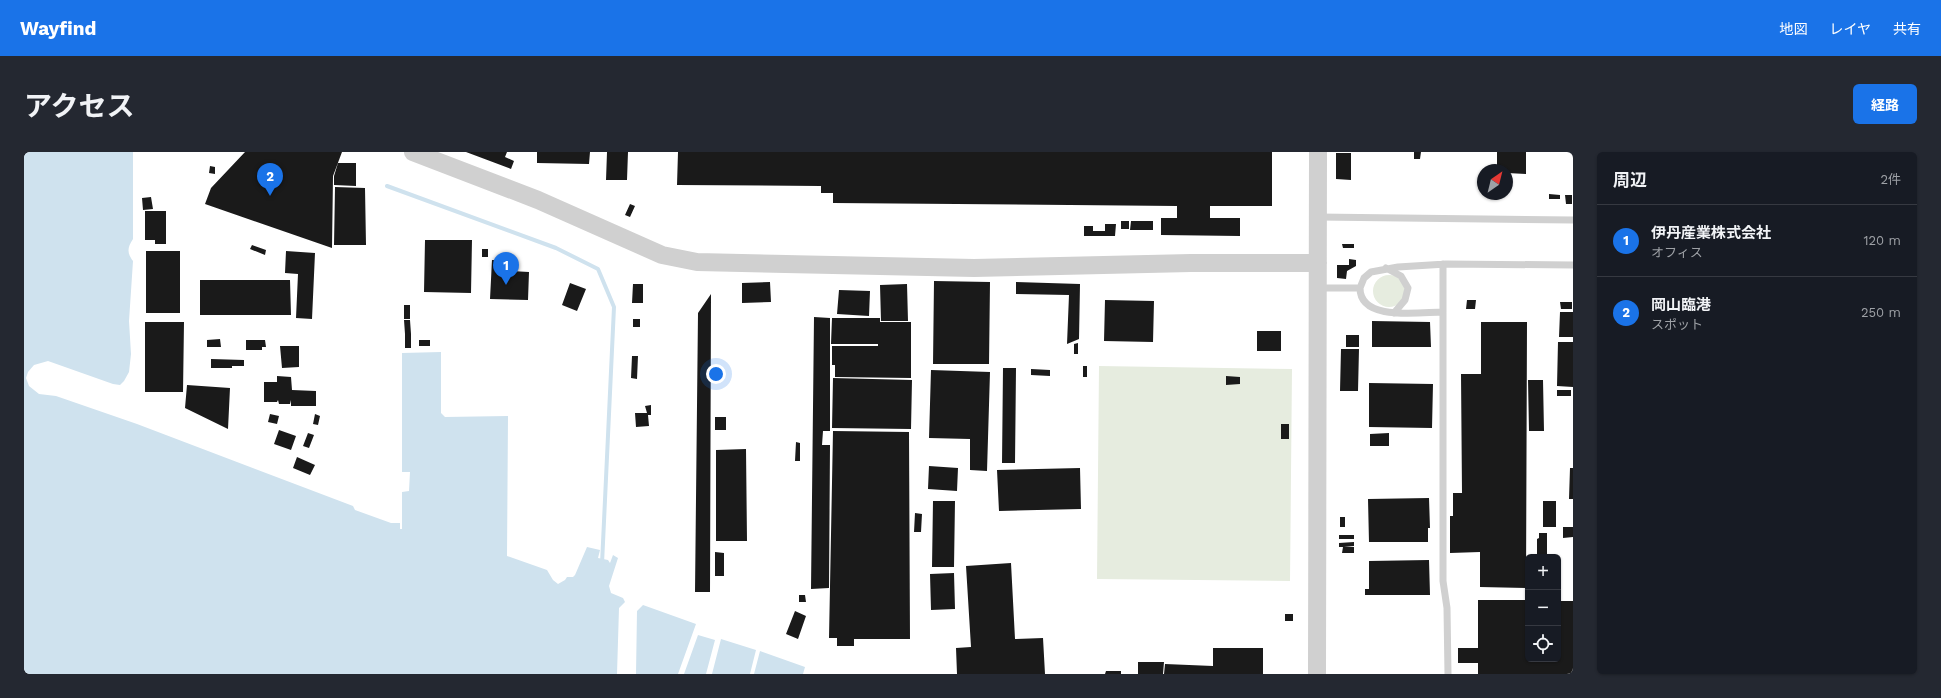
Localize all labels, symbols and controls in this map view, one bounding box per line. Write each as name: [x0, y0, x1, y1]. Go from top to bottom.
text: Wayfind: [20, 17, 96, 40]
text: 地図: [1779, 21, 1807, 37]
text: レイヤ: [1829, 21, 1871, 37]
text: 共有: [1893, 21, 1921, 37]
button: 経路: [1853, 84, 1917, 124]
text: アクセス: [24, 90, 135, 123]
pin: 2: [257, 163, 283, 196]
north arrow: [1477, 164, 1513, 200]
text: 周辺: [1613, 170, 1647, 190]
text: 2件: [1880, 172, 1901, 187]
text: 伊丹産業株式会社: [1651, 224, 1771, 242]
text: 1: [1623, 233, 1629, 248]
text: 120 m: [1863, 233, 1901, 248]
text: オフィス: [1651, 245, 1703, 260]
pin: 1: [493, 252, 519, 285]
text: 岡山臨港: [1651, 296, 1711, 314]
text: 2: [1622, 305, 1630, 320]
text: 250 m: [1861, 305, 1901, 320]
text: スポット: [1651, 317, 1703, 332]
your location: [706, 364, 726, 384]
map controls: [1525, 554, 1561, 662]
button: +: [1525, 554, 1561, 590]
button: −: [1525, 590, 1561, 626]
button: locate: [1525, 626, 1561, 662]

